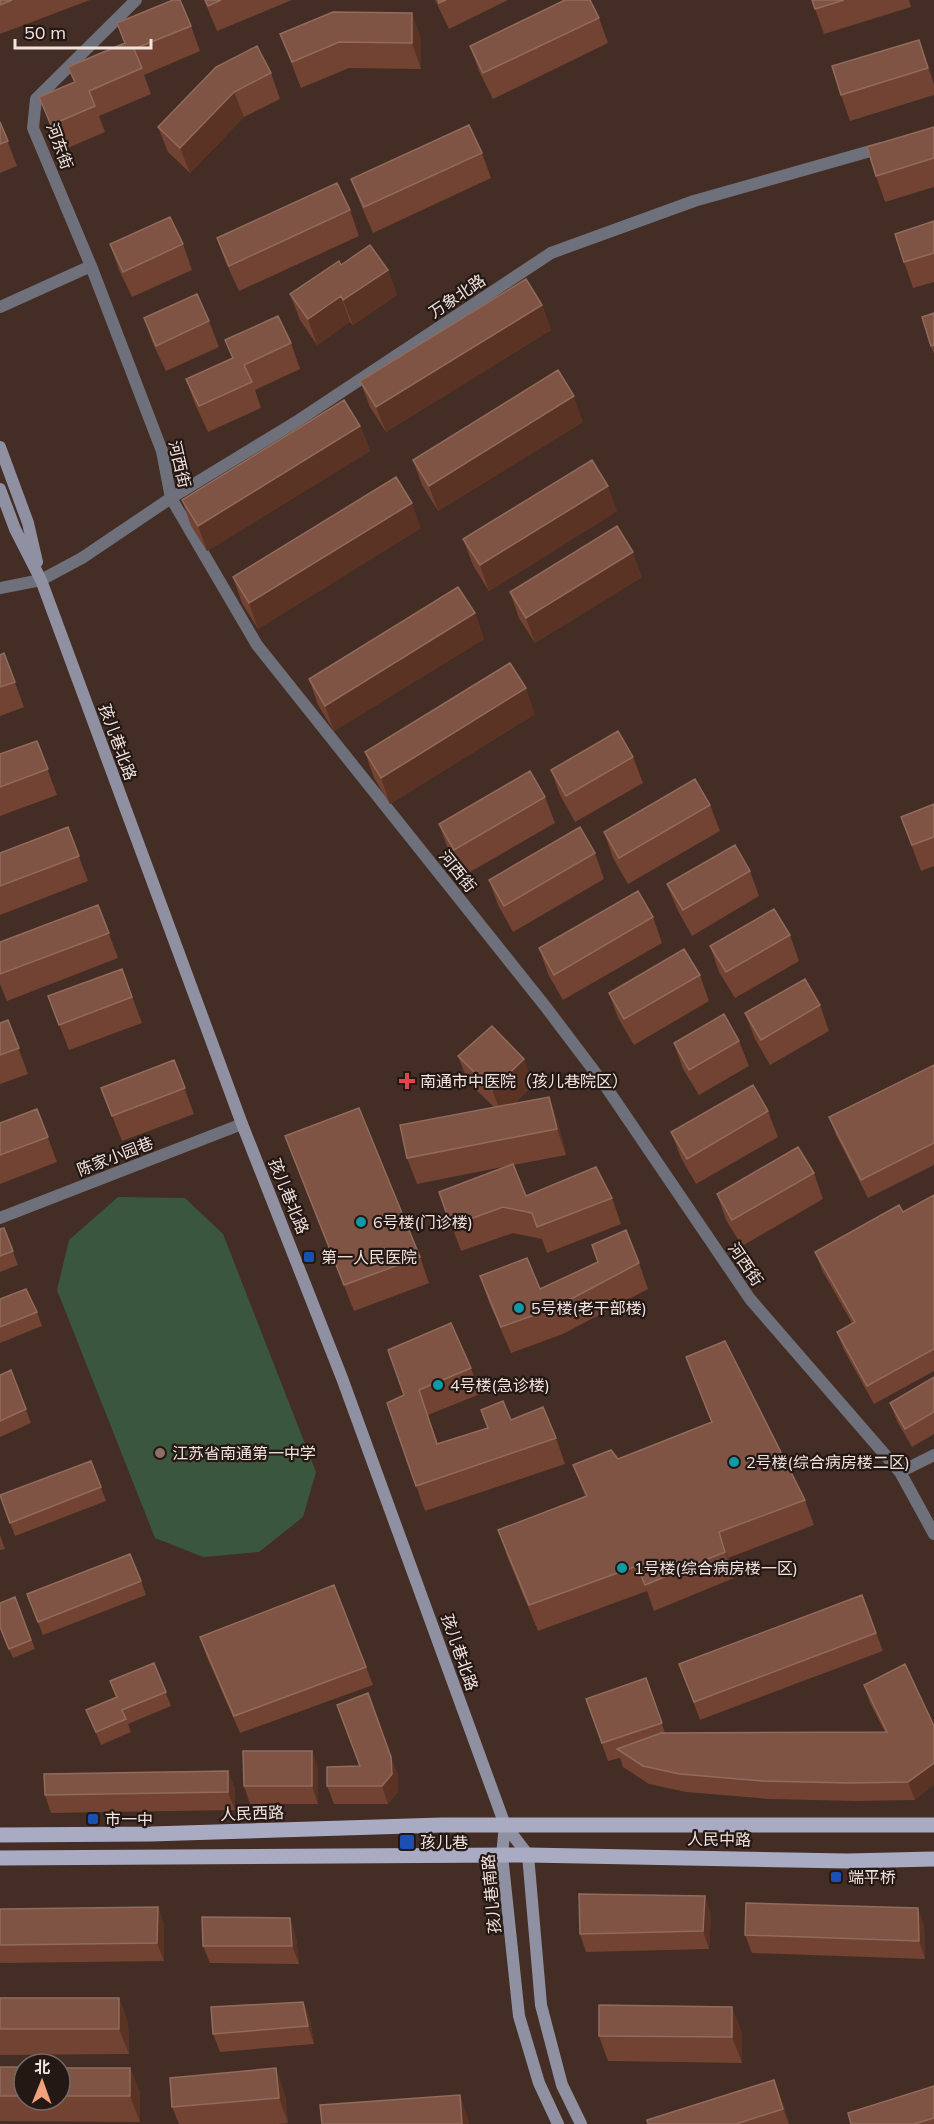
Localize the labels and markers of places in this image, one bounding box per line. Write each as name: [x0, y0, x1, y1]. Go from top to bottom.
place label: 南通市中医院（孩儿巷院区）: [420, 1071, 628, 1091]
marker: 南通市中医院（孩儿巷院区）: [398, 1072, 416, 1090]
place label: 6号楼(门诊楼): [373, 1212, 473, 1232]
marker: 6号楼(门诊楼): [354, 1215, 368, 1229]
place label: 第一人民医院: [321, 1247, 417, 1267]
marker: 第一人民医院: [302, 1250, 316, 1264]
place label: 5号楼(老干部楼): [531, 1298, 647, 1318]
marker: 5号楼(老干部楼): [512, 1301, 526, 1315]
place label: 4号楼(急诊楼): [450, 1375, 550, 1395]
marker: 4号楼(急诊楼): [431, 1378, 445, 1392]
place label: 江苏省南通第一中学: [172, 1443, 316, 1463]
marker: 江苏省南通第一中学: [153, 1446, 167, 1460]
place label: 2号楼(综合病房楼二区): [746, 1452, 910, 1472]
marker: 2号楼(综合病房楼二区): [727, 1455, 741, 1469]
place label: 1号楼(综合病房楼一区): [634, 1558, 798, 1578]
marker: 1号楼(综合病房楼一区): [615, 1561, 629, 1575]
place label: 市一中: [105, 1809, 153, 1829]
marker: 市一中: [86, 1812, 100, 1826]
place label: 孩儿巷: [420, 1832, 468, 1852]
marker: 孩儿巷: [398, 1833, 416, 1851]
place label: 端平桥: [848, 1867, 896, 1887]
marker: 端平桥: [829, 1870, 843, 1884]

